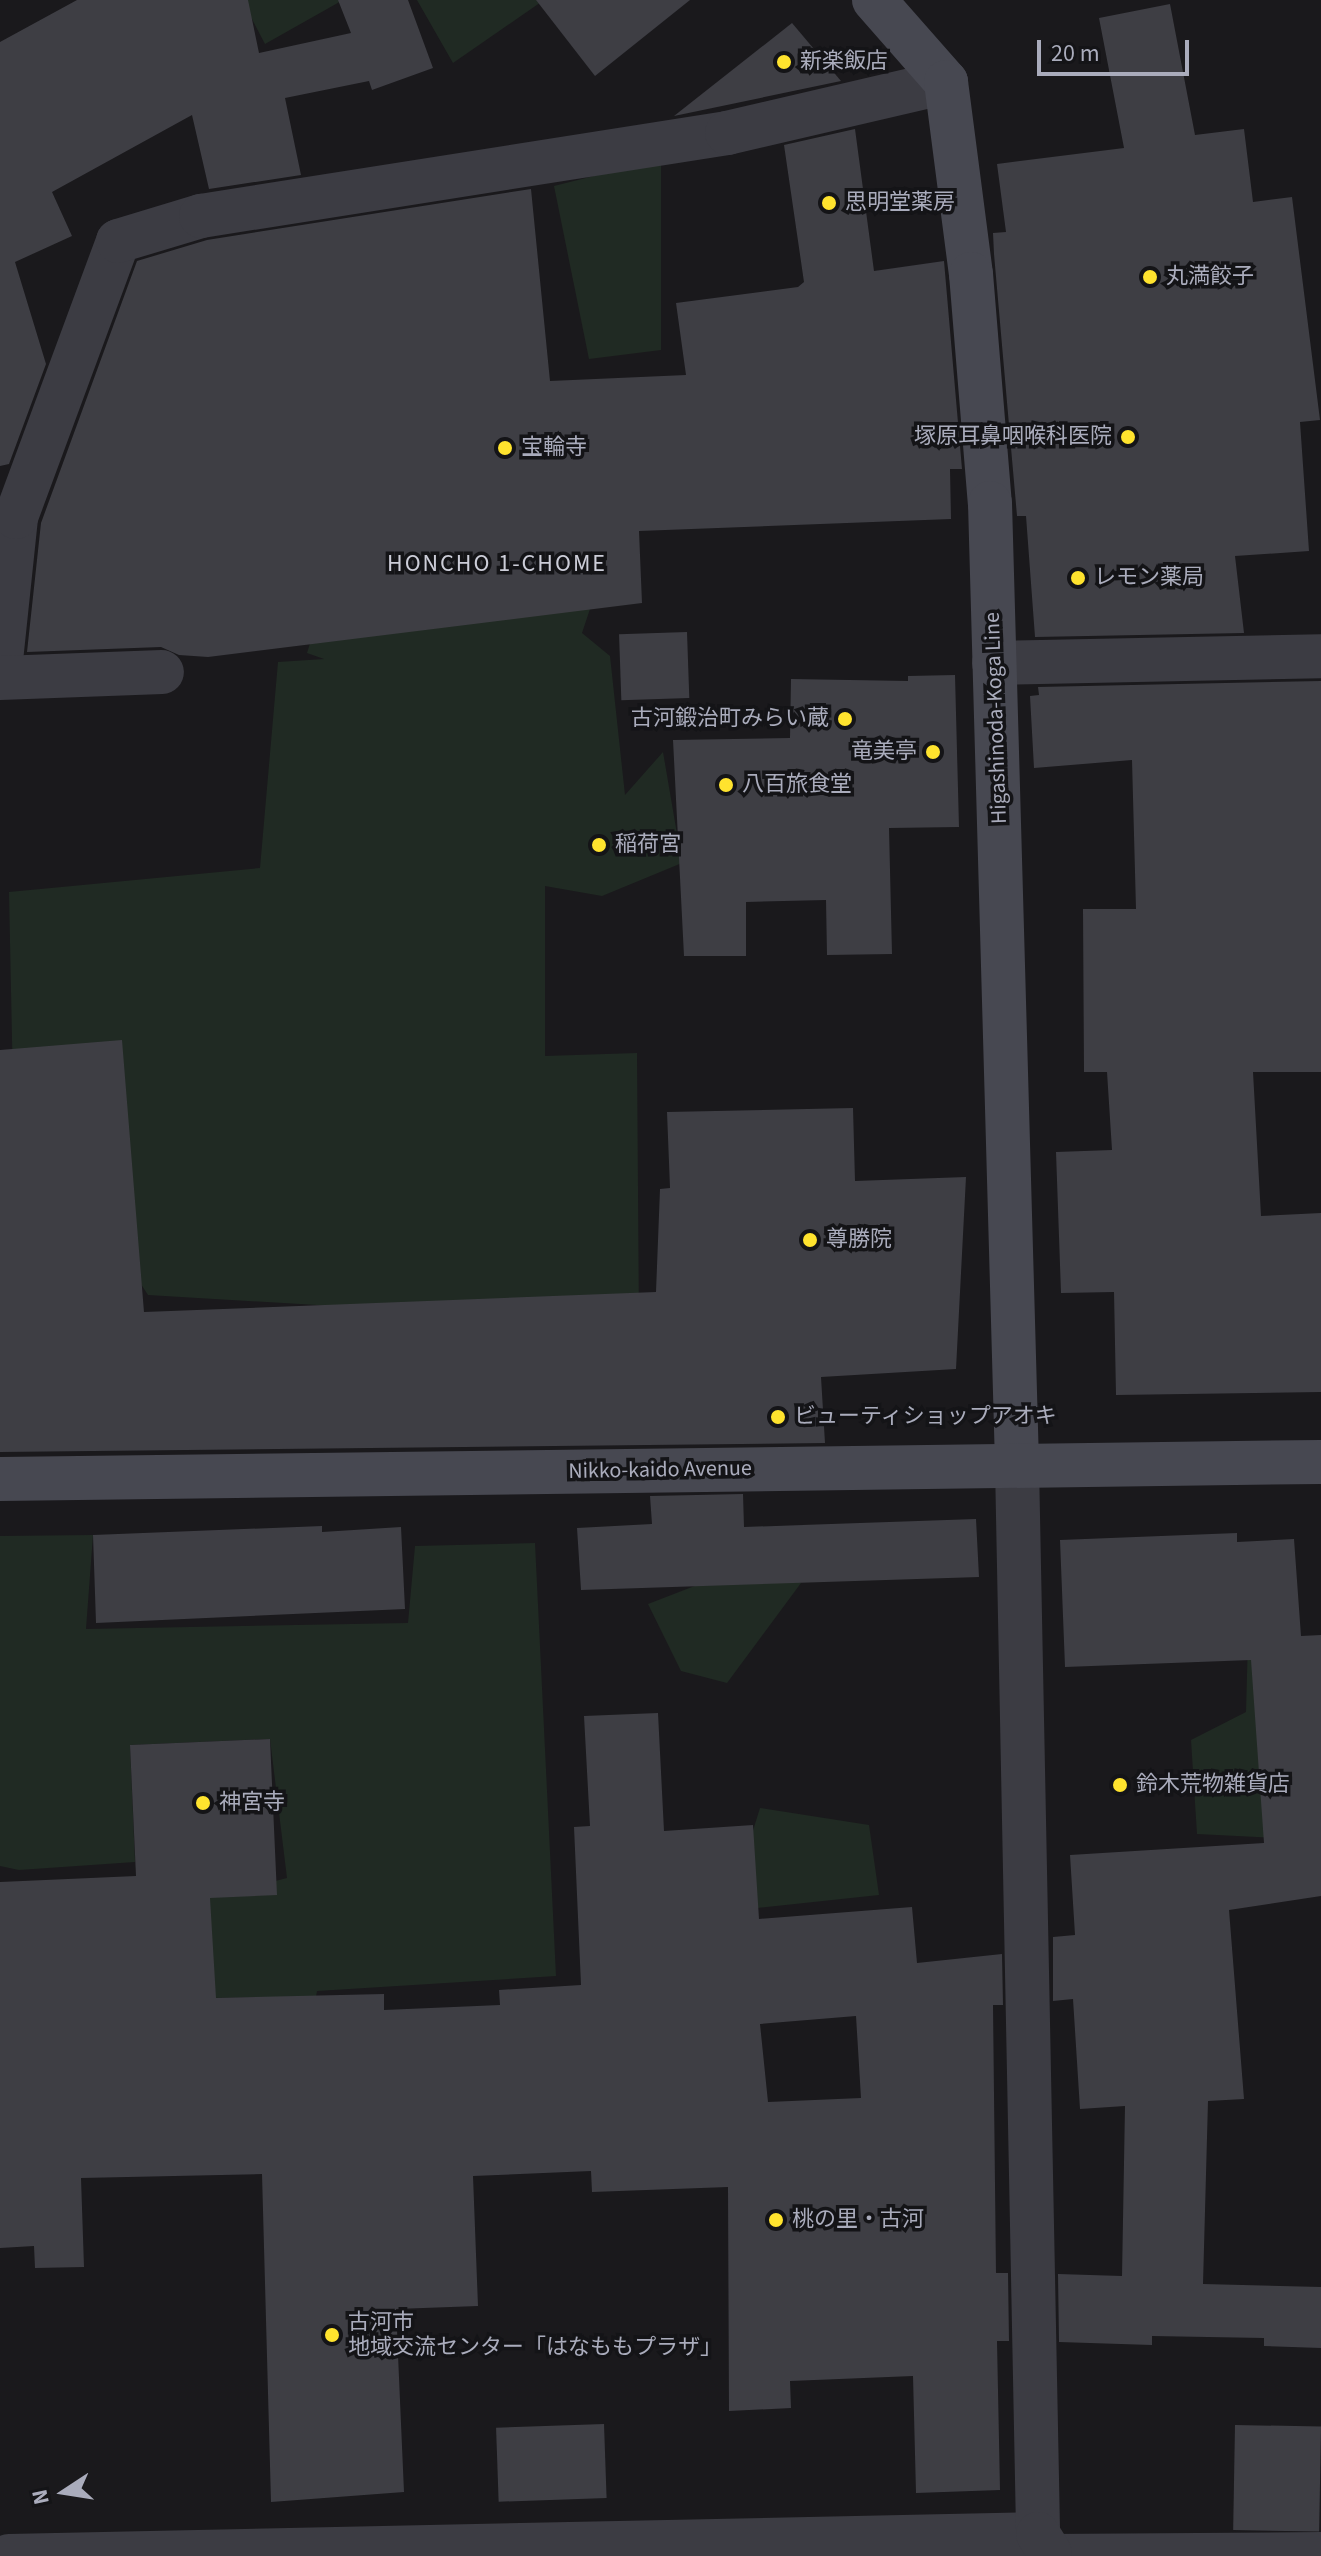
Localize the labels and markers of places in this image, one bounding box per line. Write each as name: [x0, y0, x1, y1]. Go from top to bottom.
place label: 新楽飯店: [800, 49, 888, 75]
marker: 新楽飯店: [775, 53, 793, 71]
place label: 思明堂薬房: [845, 190, 955, 216]
marker: 思明堂薬房: [820, 194, 838, 212]
place label: 丸満餃子: [1166, 264, 1254, 290]
marker: 丸満餃子: [1141, 268, 1159, 286]
place label: 塚原耳鼻咽喉科医院: [914, 424, 1112, 450]
marker: 塚原耳鼻咽喉科医院: [1119, 428, 1137, 446]
place label: 宝輪寺: [521, 435, 587, 461]
marker: 宝輪寺: [496, 439, 514, 457]
place label: レモン薬局: [1094, 565, 1204, 591]
marker: レモン薬局: [1069, 569, 1087, 587]
place label: 古河鍛治町みらい蔵: [631, 706, 829, 732]
marker: 古河鍛治町みらい蔵: [836, 710, 854, 728]
place label: 竜美亭: [851, 739, 917, 765]
marker: 竜美亭: [924, 743, 942, 761]
place label: 八百旅食堂: [742, 772, 852, 798]
marker: 八百旅食堂: [717, 776, 735, 794]
place label: 稲荷宮: [615, 832, 681, 858]
marker: 稲荷宮: [590, 836, 608, 854]
place label: 尊勝院: [826, 1227, 892, 1253]
marker: 尊勝院: [801, 1231, 819, 1249]
place label: ビューティショップアオキ: [794, 1404, 1058, 1430]
marker: ビューティショップアオキ: [769, 1408, 787, 1426]
place label: 鈴木荒物雑貨店: [1136, 1772, 1290, 1798]
marker: 鈴木荒物雑貨店: [1111, 1776, 1129, 1794]
place label: 神宮寺: [219, 1790, 285, 1816]
marker: 神宮寺: [194, 1794, 212, 1812]
place label: 桃の里・古河: [792, 2207, 924, 2233]
marker: 桃の里・古河: [767, 2211, 785, 2229]
place label: 古河市 地域交流センター「はなももプラザ」: [348, 2309, 722, 2360]
marker: 古河市 地域交流センター「はなももプラザ」: [323, 2326, 341, 2344]

